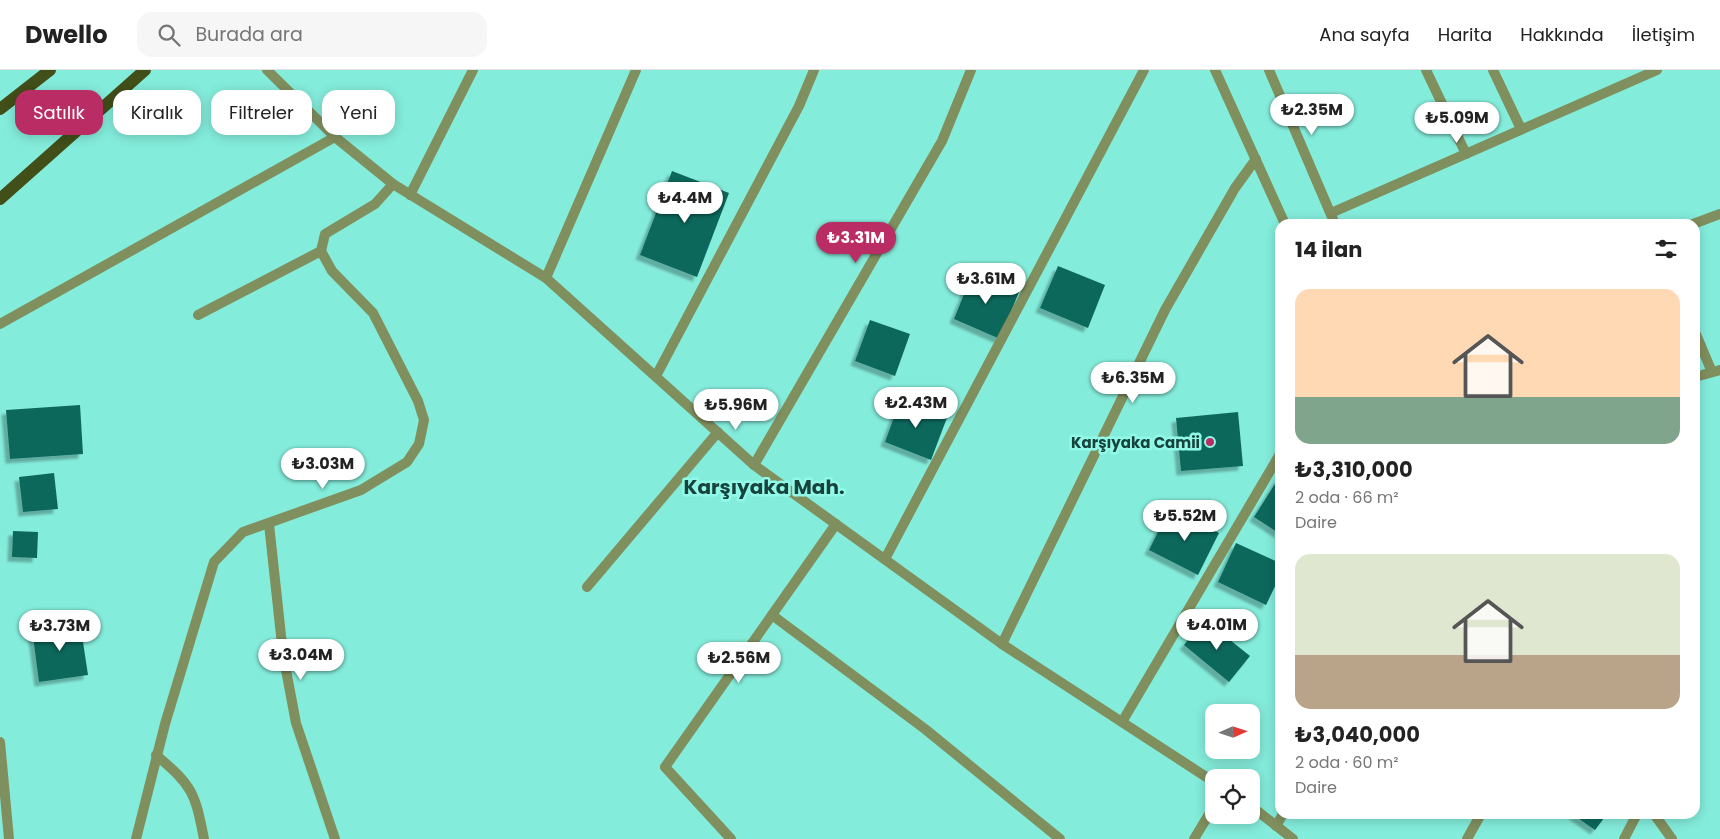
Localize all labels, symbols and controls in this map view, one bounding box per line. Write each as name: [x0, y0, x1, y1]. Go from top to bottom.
search box: [137, 12, 487, 57]
text: Dwello: [25, 18, 107, 51]
icon: search: [155, 21, 183, 49]
text: Burada ara: [195, 21, 303, 48]
text: Ana sayfa: [1319, 22, 1410, 47]
text: Harita: [1438, 22, 1492, 47]
text: Hakkında: [1520, 22, 1604, 47]
text: İletişim: [1632, 22, 1695, 47]
chip: Satılık: [15, 90, 103, 135]
chip: Kiralık: [113, 90, 201, 135]
chip: Filtreler: [211, 90, 312, 135]
chip: Yeni: [322, 90, 395, 135]
pin: ₺2.35M: [1271, 93, 1353, 136]
text: ₺2.35M: [1281, 98, 1343, 121]
pin: ₺5.09M: [1416, 102, 1498, 144]
text: ₺5.09M: [1425, 106, 1489, 129]
pin: ₺4.4M: [650, 182, 720, 224]
text: ₺4.4M: [658, 186, 712, 209]
pin: ₺3.31M: [815, 222, 897, 264]
text: ₺3.31M: [827, 226, 885, 249]
text: 14 ilan: [1295, 235, 1362, 264]
icon: filters: [1652, 235, 1680, 263]
pin: ₺3.61M: [945, 262, 1027, 305]
text: ₺3.61M: [957, 267, 1015, 290]
icon: home: [1443, 321, 1533, 411]
pin: ₺6.35M: [1092, 362, 1174, 404]
text: ₺6.35M: [1102, 366, 1164, 389]
pin: ₺2.43M: [875, 386, 957, 429]
pin: ₺5.96M: [695, 388, 777, 431]
text: ₺2.43M: [885, 391, 947, 414]
text: ₺5.96M: [705, 393, 767, 416]
place label: Karşıyaka Camii: [1071, 432, 1200, 453]
marker: Karşıyaka Camii: [1204, 436, 1216, 448]
pin: ₺3.03M: [282, 448, 364, 490]
text: ₺3.03M: [292, 452, 354, 475]
text: ₺3,310,000: [1295, 455, 1413, 484]
district label: Karşıyaka Mah.: [683, 473, 845, 501]
text: 2 oda · 66 m²: [1295, 486, 1399, 509]
pin: ₺5.52M: [1144, 500, 1226, 542]
text: ₺5.52M: [1154, 504, 1216, 527]
text: Daire: [1295, 511, 1337, 534]
icon: home: [1443, 586, 1533, 676]
pin: ₺4.01M: [1176, 608, 1258, 651]
pin: ₺3.73M: [19, 610, 101, 652]
text: ₺4.01M: [1187, 613, 1247, 636]
text: ₺3.73M: [30, 614, 90, 637]
pin: ₺3.04M: [260, 638, 342, 681]
pin: ₺2.56M: [698, 642, 780, 684]
text: ₺3.04M: [269, 643, 333, 666]
text: ₺2.56M: [708, 646, 770, 669]
north arrow: [1205, 704, 1260, 759]
map controls: [1205, 704, 1260, 824]
text: ₺3,040,000: [1295, 720, 1420, 749]
text: 2 oda · 60 m²: [1295, 751, 1399, 774]
button: locate: [1205, 769, 1260, 824]
text: Daire: [1295, 776, 1337, 799]

